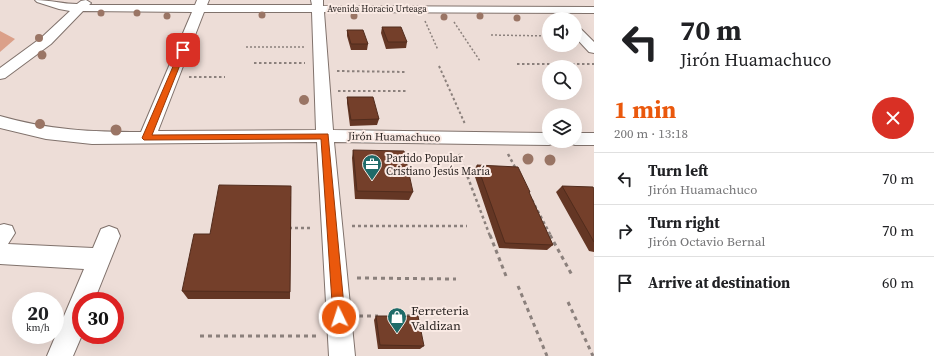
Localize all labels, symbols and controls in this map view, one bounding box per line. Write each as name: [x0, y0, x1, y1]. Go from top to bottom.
street label: Avenida Horacio Urteaga: [327, 3, 427, 15]
text: 70 m: [680, 11, 742, 49]
map controls: [542, 12, 582, 148]
button: sound: [542, 12, 582, 52]
icon: left: [614, 16, 666, 68]
pin: [166, 33, 200, 67]
icon: arrive: [172, 39, 194, 61]
text: Jirón Huamachuco: [680, 47, 831, 72]
button: search: [542, 60, 582, 100]
text: 1 min: [614, 93, 676, 126]
button: close: [872, 97, 914, 139]
button: layers: [542, 108, 582, 148]
text: 200 m · 13:18: [614, 125, 688, 142]
street label: Jirón Huamachuco: [347, 129, 440, 145]
place label: Partido Popular Cristiano Jesús María: [386, 151, 491, 179]
office icon: Partido Popular Cristiano Jesús María: [361, 153, 383, 181]
text: Turn left: [648, 160, 708, 181]
icon: left: [614, 168, 636, 190]
text: 70 m: [882, 168, 914, 189]
text: Jirón Huamachuco: [648, 181, 757, 198]
text: Turn right: [648, 212, 720, 233]
icon: right: [614, 220, 636, 242]
text: 70 m: [882, 220, 914, 241]
text: Jirón Octavio Bernal: [648, 233, 765, 250]
icon: arrive: [614, 272, 636, 294]
text: Arrive at destination: [648, 272, 790, 293]
text: 60 m: [882, 272, 914, 293]
speed limit sign: 30: [72, 292, 124, 344]
position arrow: [318, 296, 360, 338]
text: 20: [27, 299, 49, 327]
place label: Ferreteria Valdizan: [411, 302, 469, 334]
shop icon: Ferreteria Valdizan: [386, 306, 408, 334]
text: km/h: [26, 321, 50, 334]

